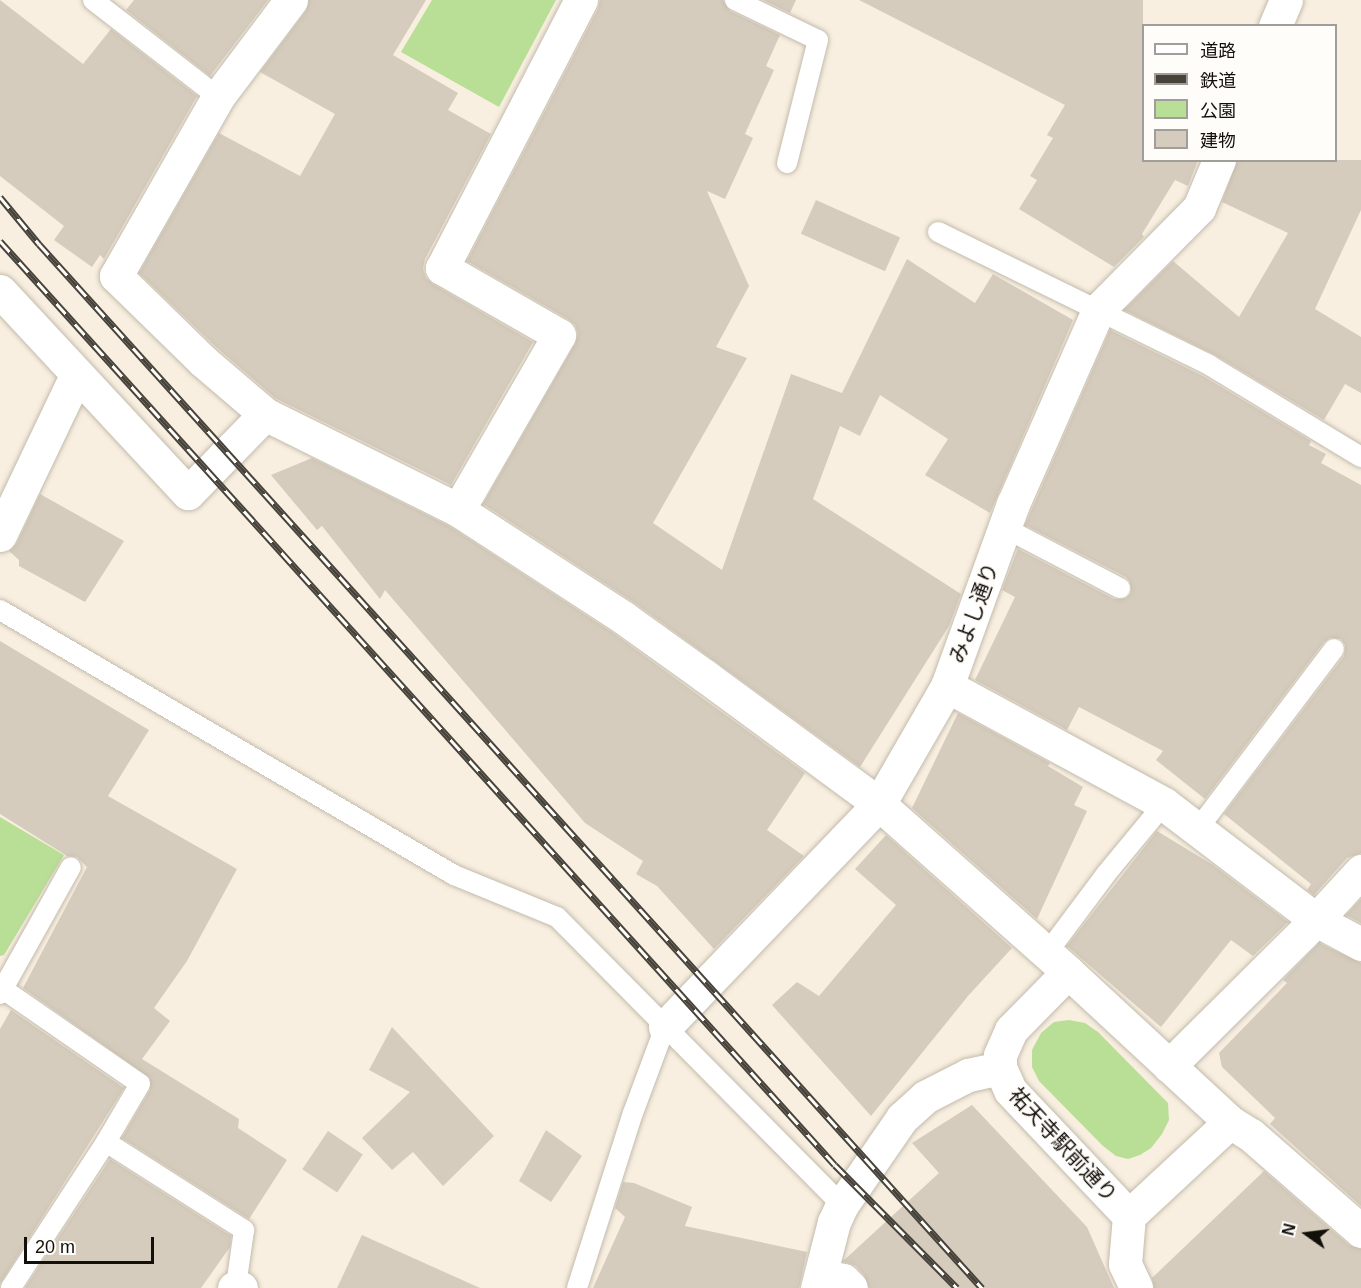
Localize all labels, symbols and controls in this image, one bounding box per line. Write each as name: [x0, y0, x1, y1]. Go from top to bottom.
legend: [1142, 24, 1337, 162]
text: 道路: [1200, 41, 1236, 61]
text: 鉄道: [1200, 71, 1236, 91]
text: 公園: [1200, 101, 1236, 121]
text: 建物: [1200, 131, 1236, 151]
street label: みよし通り: [944, 559, 1004, 667]
street label: 祐天寺駅前通り: [1004, 1083, 1122, 1207]
north arrow: [1277, 1204, 1337, 1264]
text: N: [1279, 1222, 1299, 1237]
scale bar: [27, 1225, 158, 1263]
text: 20 m: [35, 1237, 75, 1257]

